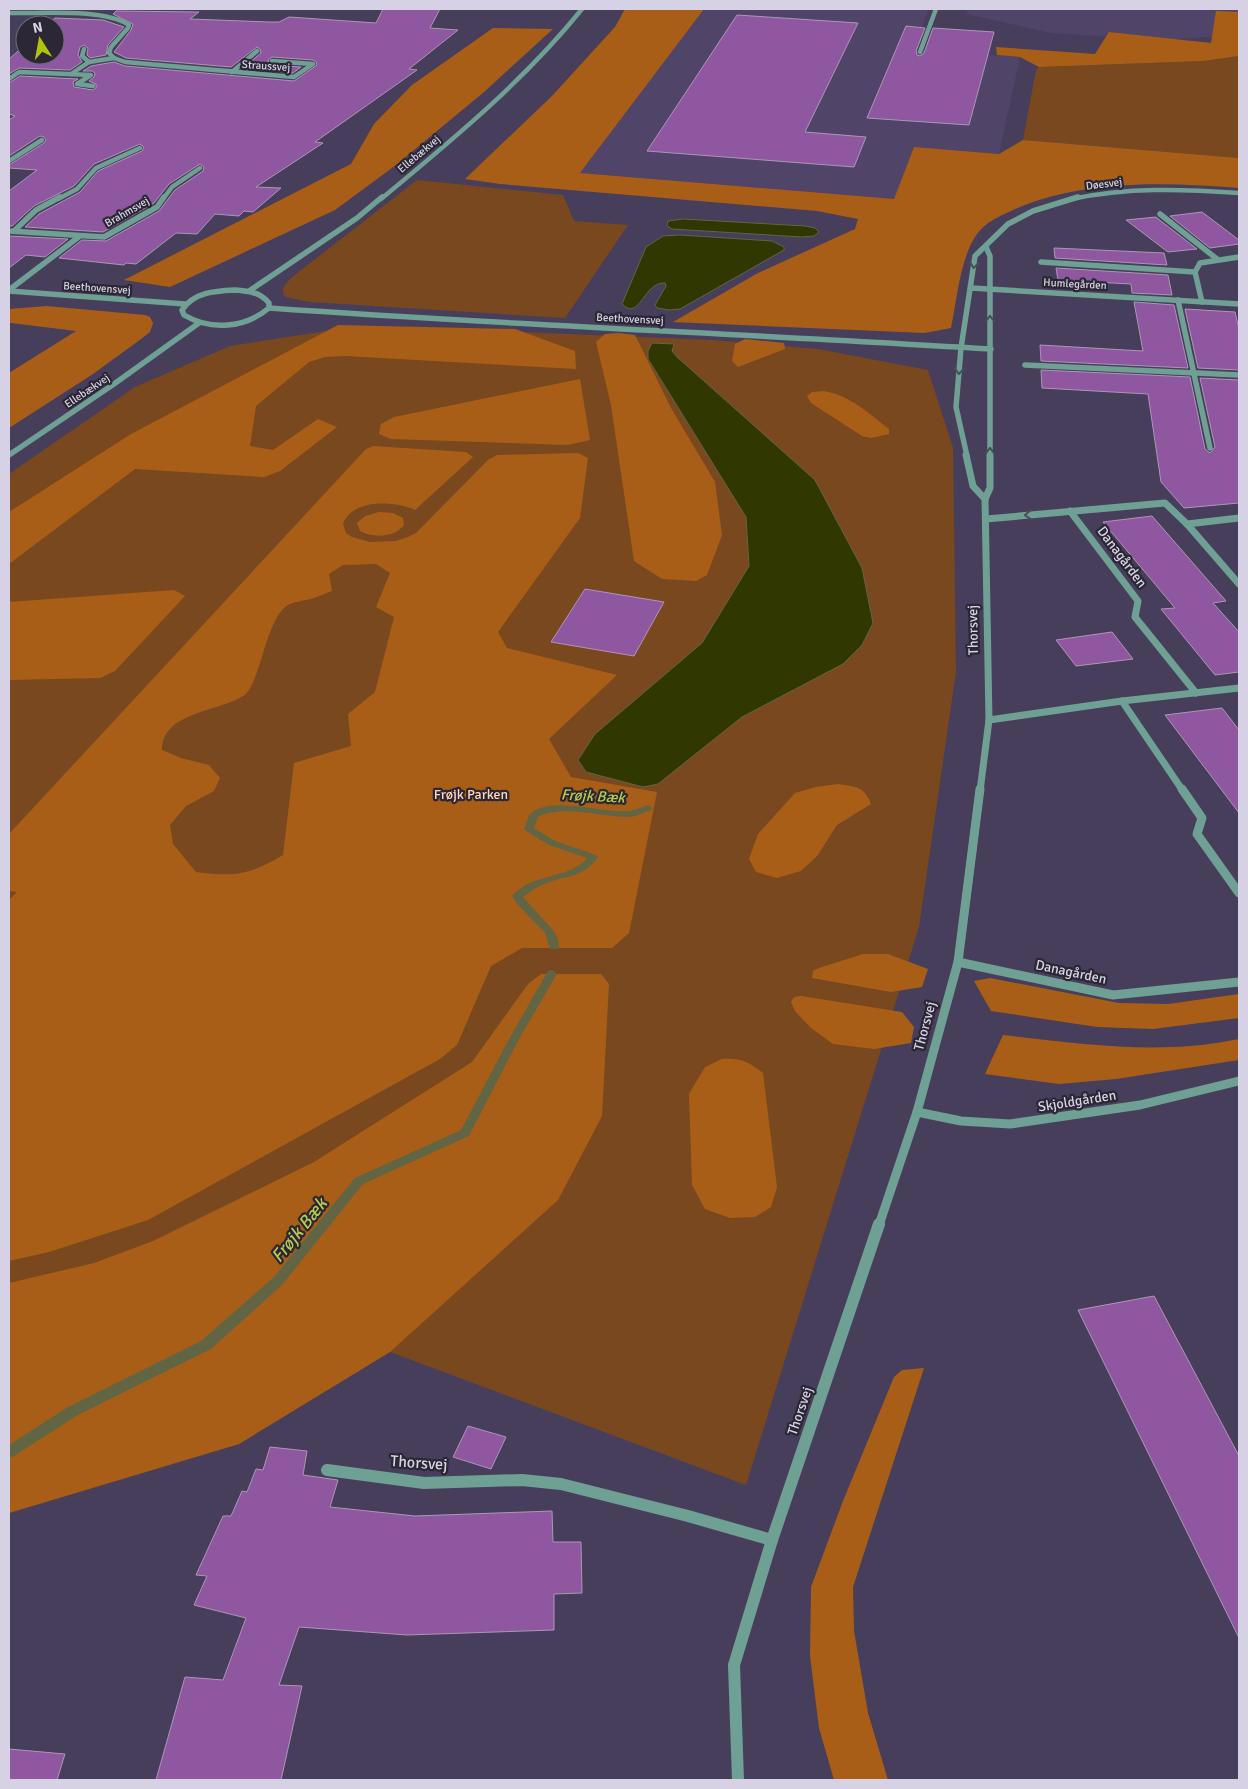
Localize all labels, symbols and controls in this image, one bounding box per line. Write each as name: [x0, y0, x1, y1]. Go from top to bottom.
north arrow: [15, 15, 65, 65]
text: N: [31, 18, 44, 37]
street label: Straussvej: [241, 58, 291, 74]
street label: Ellebækvej: [395, 133, 443, 175]
street label: Døesvej: [1085, 175, 1123, 193]
street label: Brahmsvej: [103, 194, 151, 230]
one-way arrow: [969, 261, 980, 269]
street label: Humlegården: [1043, 276, 1107, 292]
street label: Beethovensvej: [63, 279, 131, 297]
street label: Beethovensvej: [596, 311, 664, 327]
one-way arrow: [985, 315, 995, 323]
one-way arrow: [954, 367, 965, 375]
street label: Ellebækvej: [62, 371, 112, 411]
one-way arrow: [985, 447, 995, 454]
one-way arrow: [1024, 509, 1032, 520]
street label: Danagården: [1093, 523, 1151, 591]
street label: Thorsvej: [964, 605, 982, 655]
water label: Frøjk Bæk: [561, 785, 627, 807]
park label: Frøjk Parken: [434, 786, 508, 803]
street label: Danagården: [1034, 956, 1108, 988]
street label: Thorsvej: [910, 1000, 940, 1052]
street label: Skjoldgården: [1037, 1086, 1117, 1116]
water label: Frøjk Bæk: [266, 1192, 333, 1267]
street label: Thorsvej: [784, 1385, 816, 1437]
street label: Thorsvej: [390, 1451, 448, 1475]

